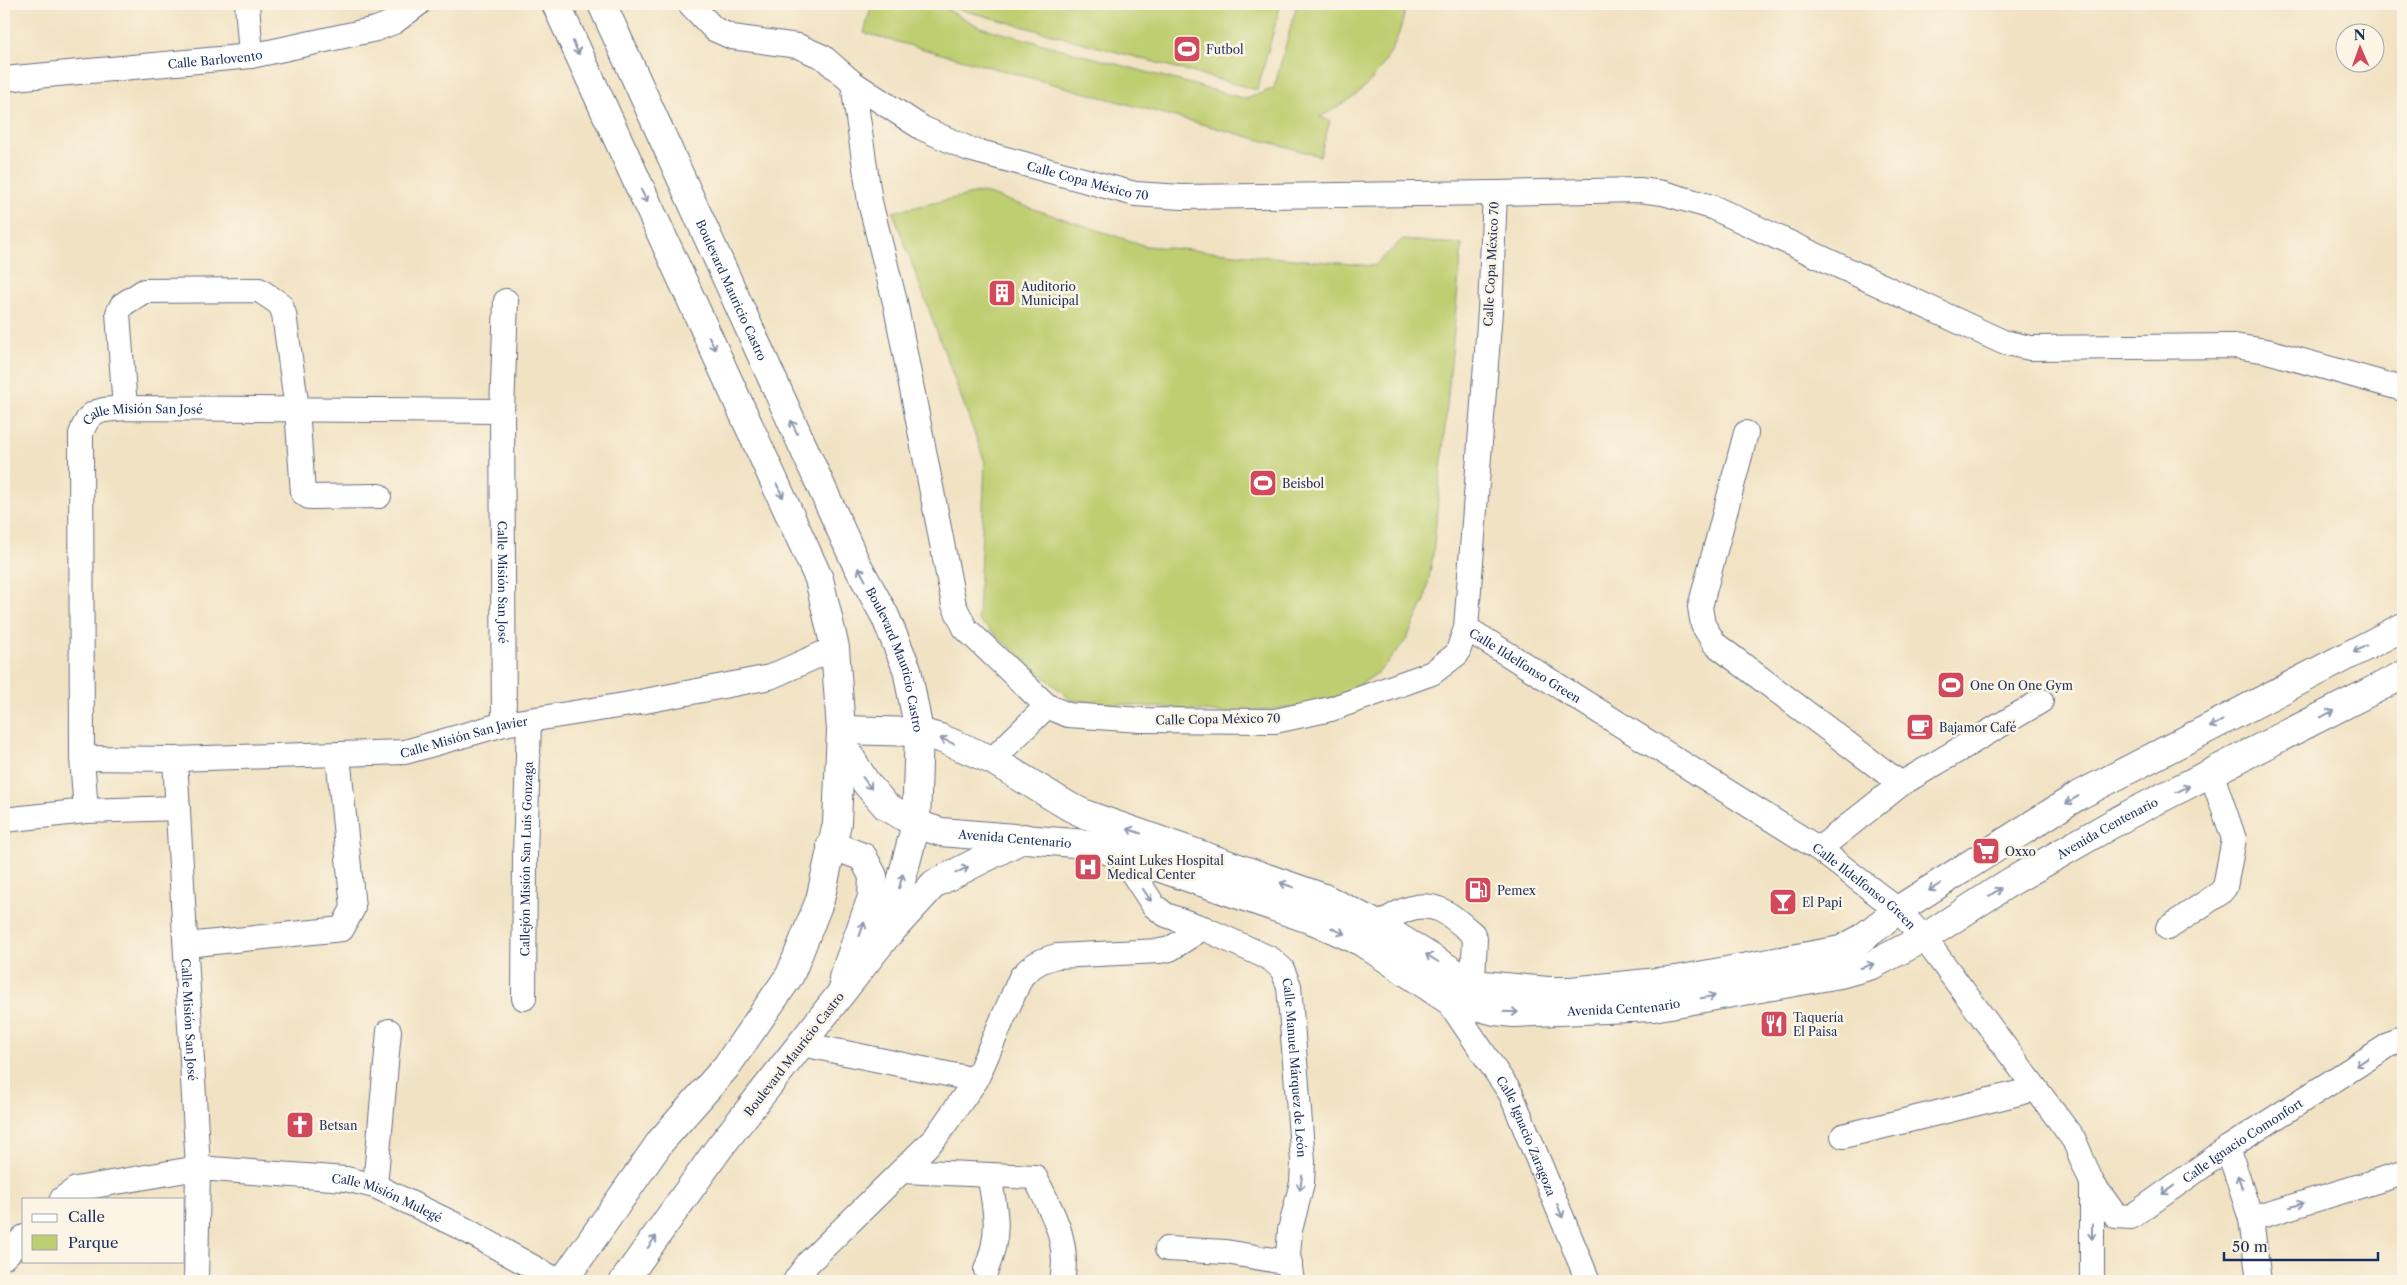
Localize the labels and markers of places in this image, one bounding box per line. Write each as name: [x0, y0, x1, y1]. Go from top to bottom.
sports icon: Futbol: [1172, 34, 1202, 64]
place label: Futbol: [1206, 42, 1244, 57]
building icon: Auditorio Municipal: [987, 278, 1017, 308]
place label: Auditorio Municipal: [1020, 279, 1079, 308]
sports icon: Beisbol: [1248, 468, 1278, 498]
place label: Beisbol: [1282, 476, 1325, 491]
sports icon: One On One Gym: [1936, 670, 1966, 700]
place label: One On One Gym: [1970, 678, 2073, 693]
cafe icon: Bajamor Café: [1905, 712, 1935, 742]
place label: Bajamor Café: [1939, 720, 2017, 735]
supermarket icon: Oxxo: [1971, 836, 2001, 866]
place label: Oxxo: [2005, 844, 2036, 859]
hospital icon: Saint Lukes Hospital Medical Center: [1073, 852, 1103, 882]
place label: Saint Lukes Hospital Medical Center: [1107, 853, 1224, 882]
fuel station icon: Pemex: [1463, 875, 1493, 905]
place label: Pemex: [1497, 883, 1536, 898]
bar icon: El Papi: [1768, 887, 1798, 917]
place label: El Papi: [1802, 895, 1843, 910]
restaurant icon: Taquería El Paisa: [1759, 1009, 1789, 1039]
place label: Taquería El Paisa: [1793, 1010, 1844, 1039]
church icon: Betsan: [285, 1110, 315, 1140]
place label: Betsan: [319, 1118, 358, 1133]

